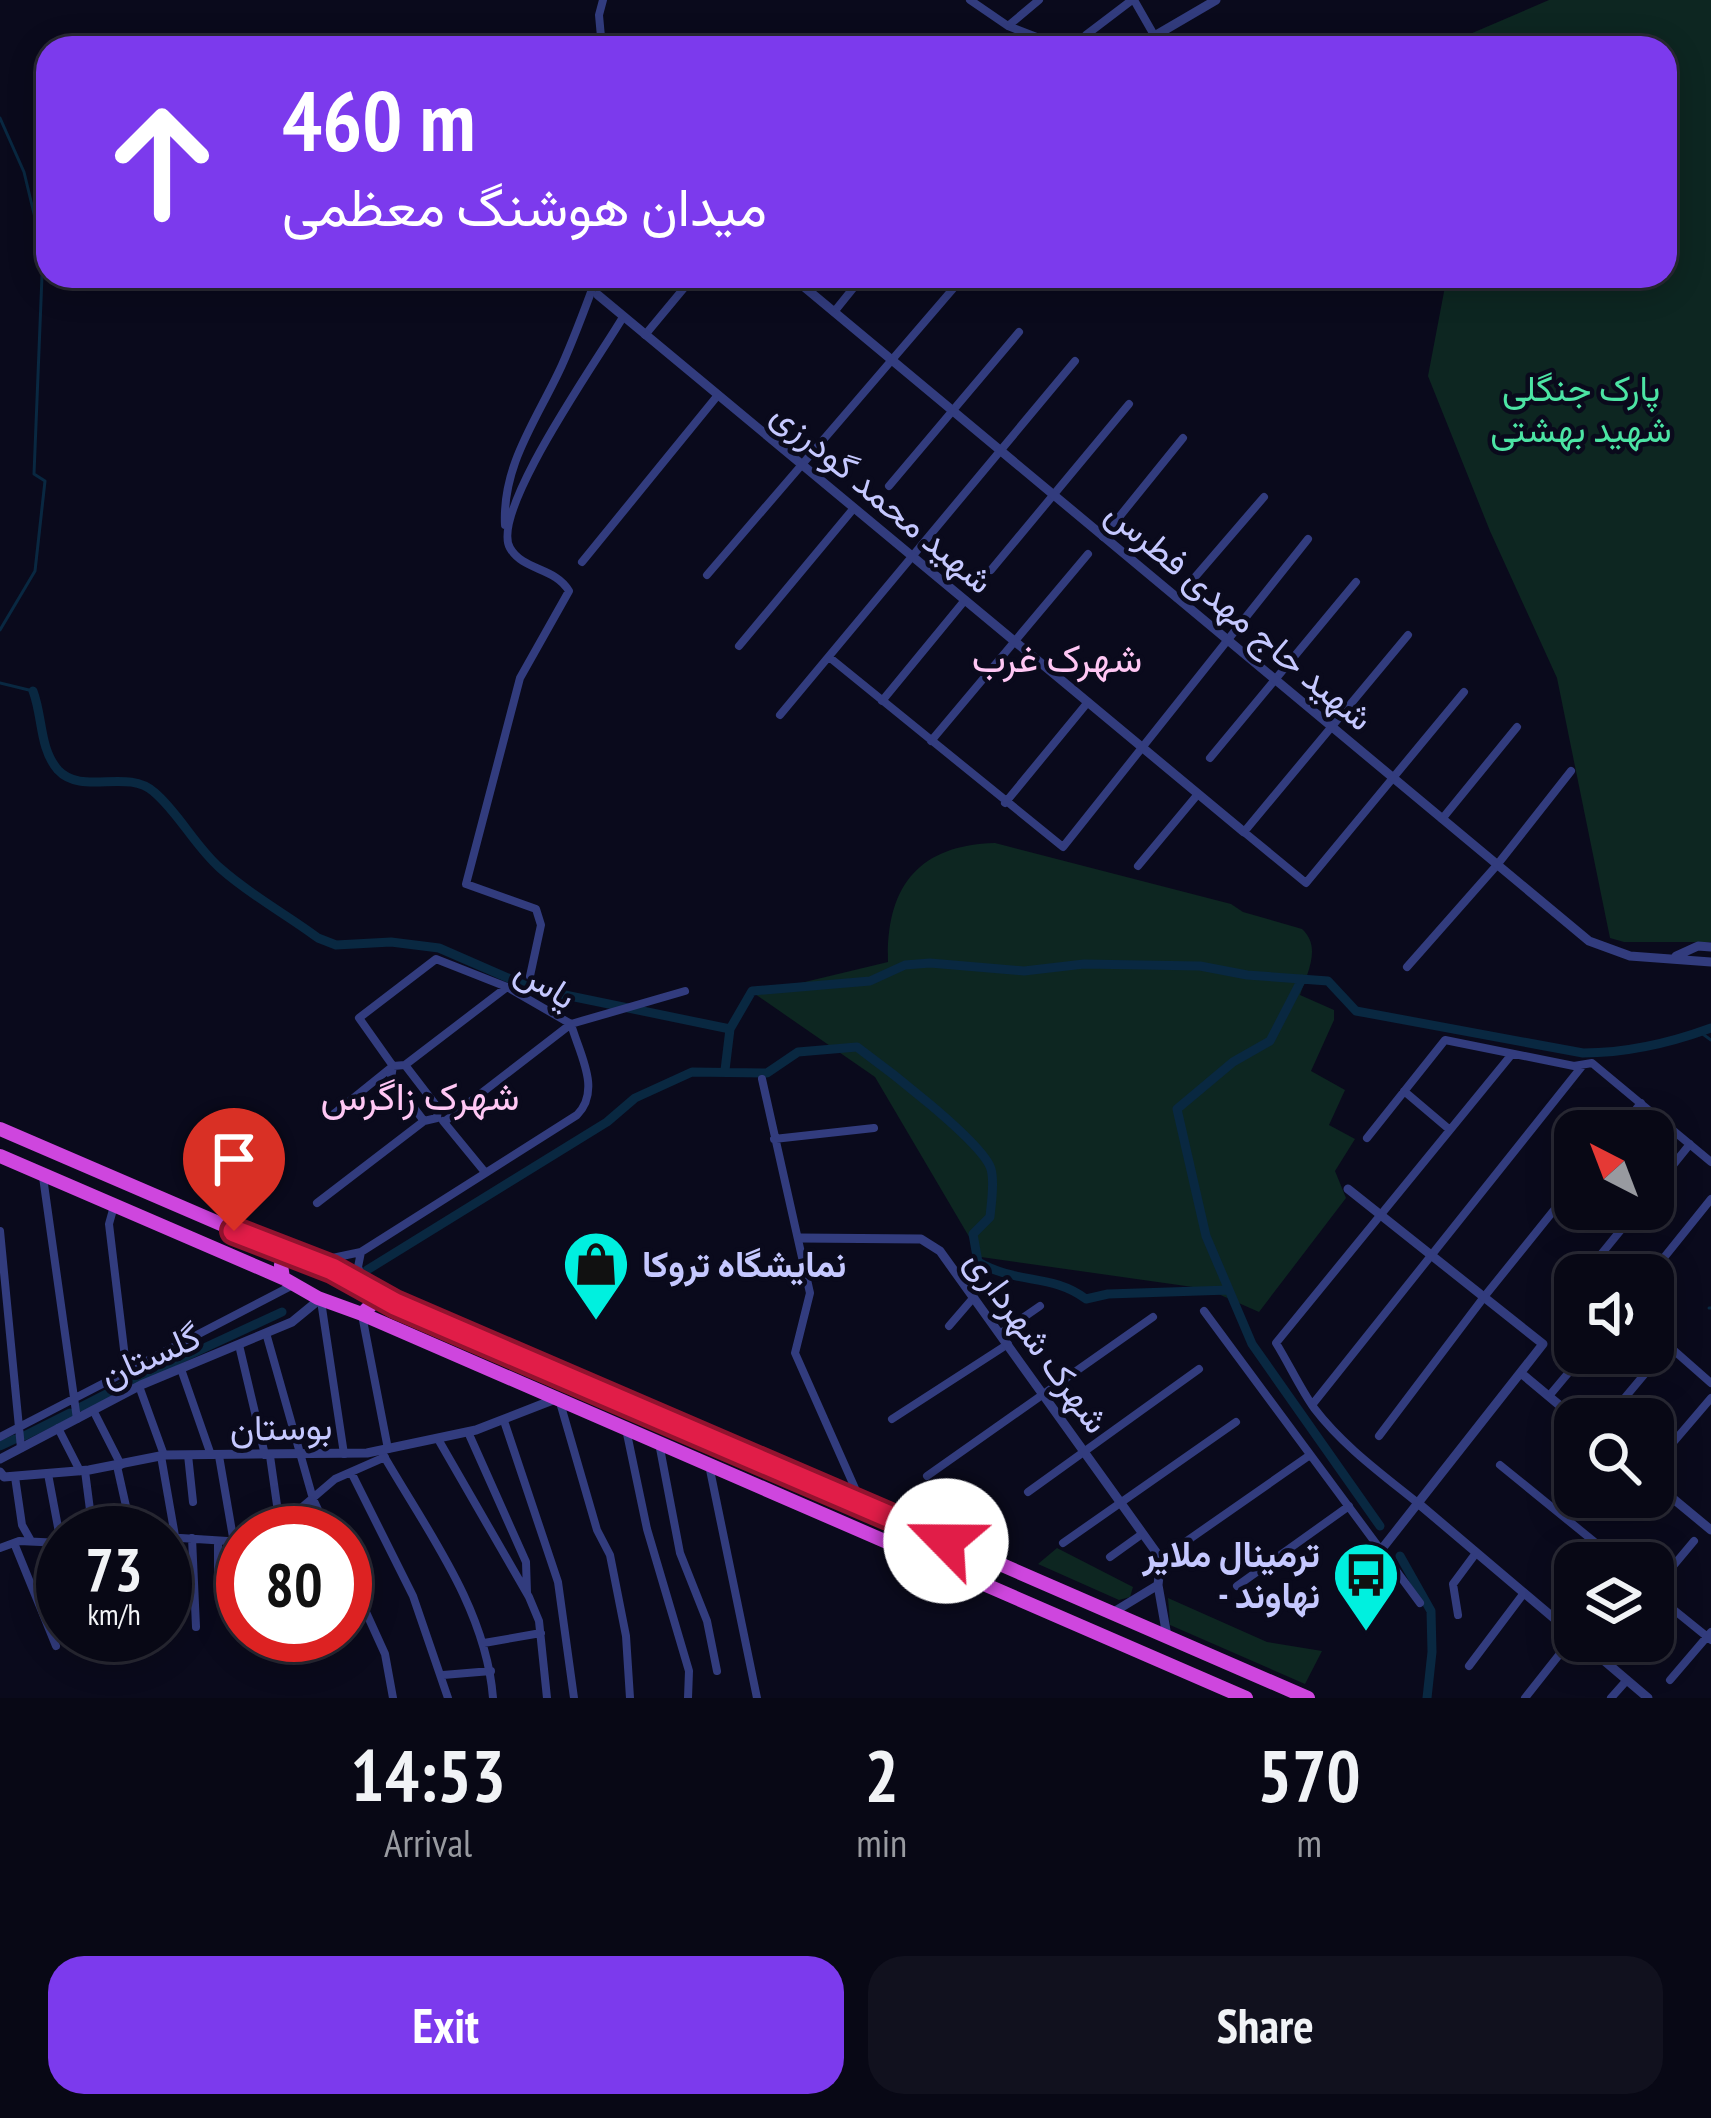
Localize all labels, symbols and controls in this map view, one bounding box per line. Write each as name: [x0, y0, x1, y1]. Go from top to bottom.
text: 460 m: [282, 65, 475, 174]
icon: ahead: [84, 84, 240, 240]
text: میدان هوشنگ معظمی: [282, 171, 767, 241]
park label: پارک جنگلی شهید بهشتی: [1490, 364, 1672, 452]
street label: شهید محمد گودرزی: [762, 390, 1004, 603]
street label: شهید حاج مهدی فطرس: [1096, 489, 1384, 742]
district label: شهرک غرب: [972, 632, 1142, 683]
street label: یاس: [507, 946, 586, 1019]
district label: شهرک زاگرس: [320, 1070, 520, 1121]
pin: [183, 1108, 285, 1231]
north arrow: [1554, 1110, 1674, 1230]
map controls: [1554, 1110, 1674, 1662]
icon: arrive: [201, 1126, 267, 1192]
shop icon: نمایشگاه تروکا: [561, 1229, 631, 1323]
street label: شهرک شهرداری: [956, 1239, 1121, 1442]
place label: نمایشگاه تروکا: [642, 1240, 846, 1287]
button: sound: [1554, 1254, 1674, 1374]
street label: گلستان: [92, 1312, 207, 1397]
button: search: [1554, 1398, 1674, 1518]
street label: بوستان: [229, 1402, 333, 1451]
position arrow: [883, 1478, 1009, 1604]
speed limit sign: 80: [216, 1506, 372, 1662]
text: 73: [85, 1530, 143, 1608]
place label: ترمینال ملایر - نهاوند: [1142, 1530, 1320, 1618]
bus stop icon: ترمینال ملایر - نهاوند: [1331, 1540, 1401, 1634]
button: layers: [1554, 1542, 1674, 1662]
text: km/h: [87, 1594, 141, 1633]
text: 14:53: [350, 1728, 506, 1821]
text: 2: [865, 1728, 899, 1821]
text: 570: [1257, 1728, 1361, 1821]
text: Arrival: [384, 1817, 472, 1868]
text: min: [856, 1817, 907, 1868]
text: m: [1296, 1817, 1322, 1868]
button: Exit: [48, 1956, 844, 2094]
button: Share: [868, 1956, 1663, 2094]

